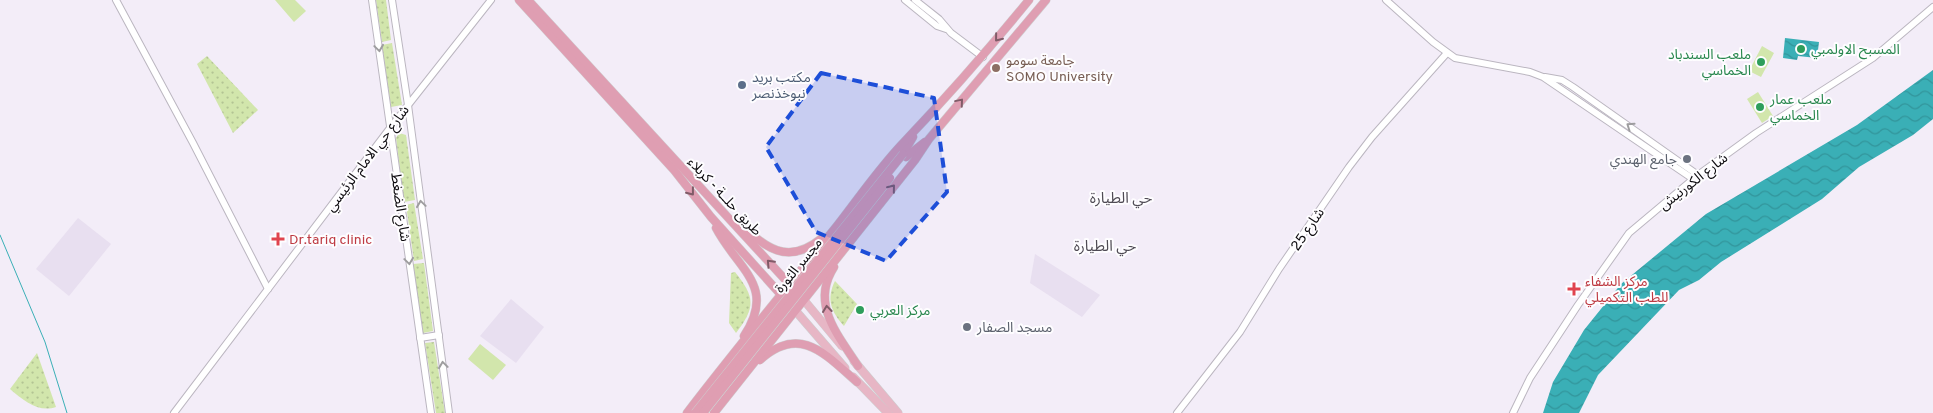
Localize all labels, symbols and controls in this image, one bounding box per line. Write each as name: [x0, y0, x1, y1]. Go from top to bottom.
one-way arrow: [996, 32, 1004, 41]
place label: المسبح الاولمبي: [1811, 42, 1900, 60]
marker: المسبح الاولمبي: [1795, 43, 1807, 55]
one-way arrow: [373, 45, 384, 53]
place label: ملعب السندباد الخماسي: [1668, 47, 1751, 81]
place label: جامعة سومو SOMO University: [1006, 53, 1113, 86]
marker: ملعب السندباد الخماسي: [1755, 56, 1767, 68]
marker: جامعة سومو SOMO University: [990, 62, 1002, 74]
place label: مكتب بريد نبوخذنصر: [751, 70, 811, 103]
marker: مكتب بريد نبوخذنصر: [736, 79, 748, 91]
place label: ملعب عمار الخماسي: [1769, 92, 1832, 126]
one-way arrow: [954, 99, 963, 108]
marker: ملعب عمار الخماسي: [1754, 101, 1766, 113]
street label: شارع حي الامام الرئيسي: [323, 102, 415, 216]
one-way arrow: [1626, 123, 1636, 132]
street label: شارع الكورنيش: [1656, 150, 1732, 215]
place label: جامع الهندي: [1610, 152, 1677, 170]
marker: جامع الهندي: [1681, 153, 1693, 165]
street label: طريق حلــة - كربلاء: [683, 154, 765, 240]
street label: شارع الضغط: [385, 171, 413, 243]
one-way arrow: [886, 185, 895, 194]
one-way arrow: [686, 187, 695, 196]
district label: حي الطيارة: [1090, 190, 1152, 209]
one-way arrow: [416, 199, 427, 207]
street label: شارع 25: [1288, 205, 1330, 255]
marker: Dr.tariq clinic: [271, 232, 285, 246]
place label: Dr.tariq clinic: [289, 232, 372, 249]
street label: مجسر الثورة: [772, 235, 827, 297]
district label: حي الطيارة: [1074, 238, 1136, 257]
one-way arrow: [403, 257, 414, 265]
one-way arrow: [767, 260, 776, 269]
place label: مركز الشفاء للطب التكميلي: [1585, 274, 1669, 308]
marker: مركز الشفاء للطب التكميلي: [1567, 282, 1581, 296]
place label: مركز العربي: [870, 303, 930, 321]
one-way arrow: [822, 304, 833, 312]
marker: مركز العربي: [854, 304, 866, 316]
place label: مسجد الصفار: [976, 320, 1052, 337]
marker: مسجد الصفار: [961, 321, 973, 333]
one-way arrow: [438, 360, 449, 368]

